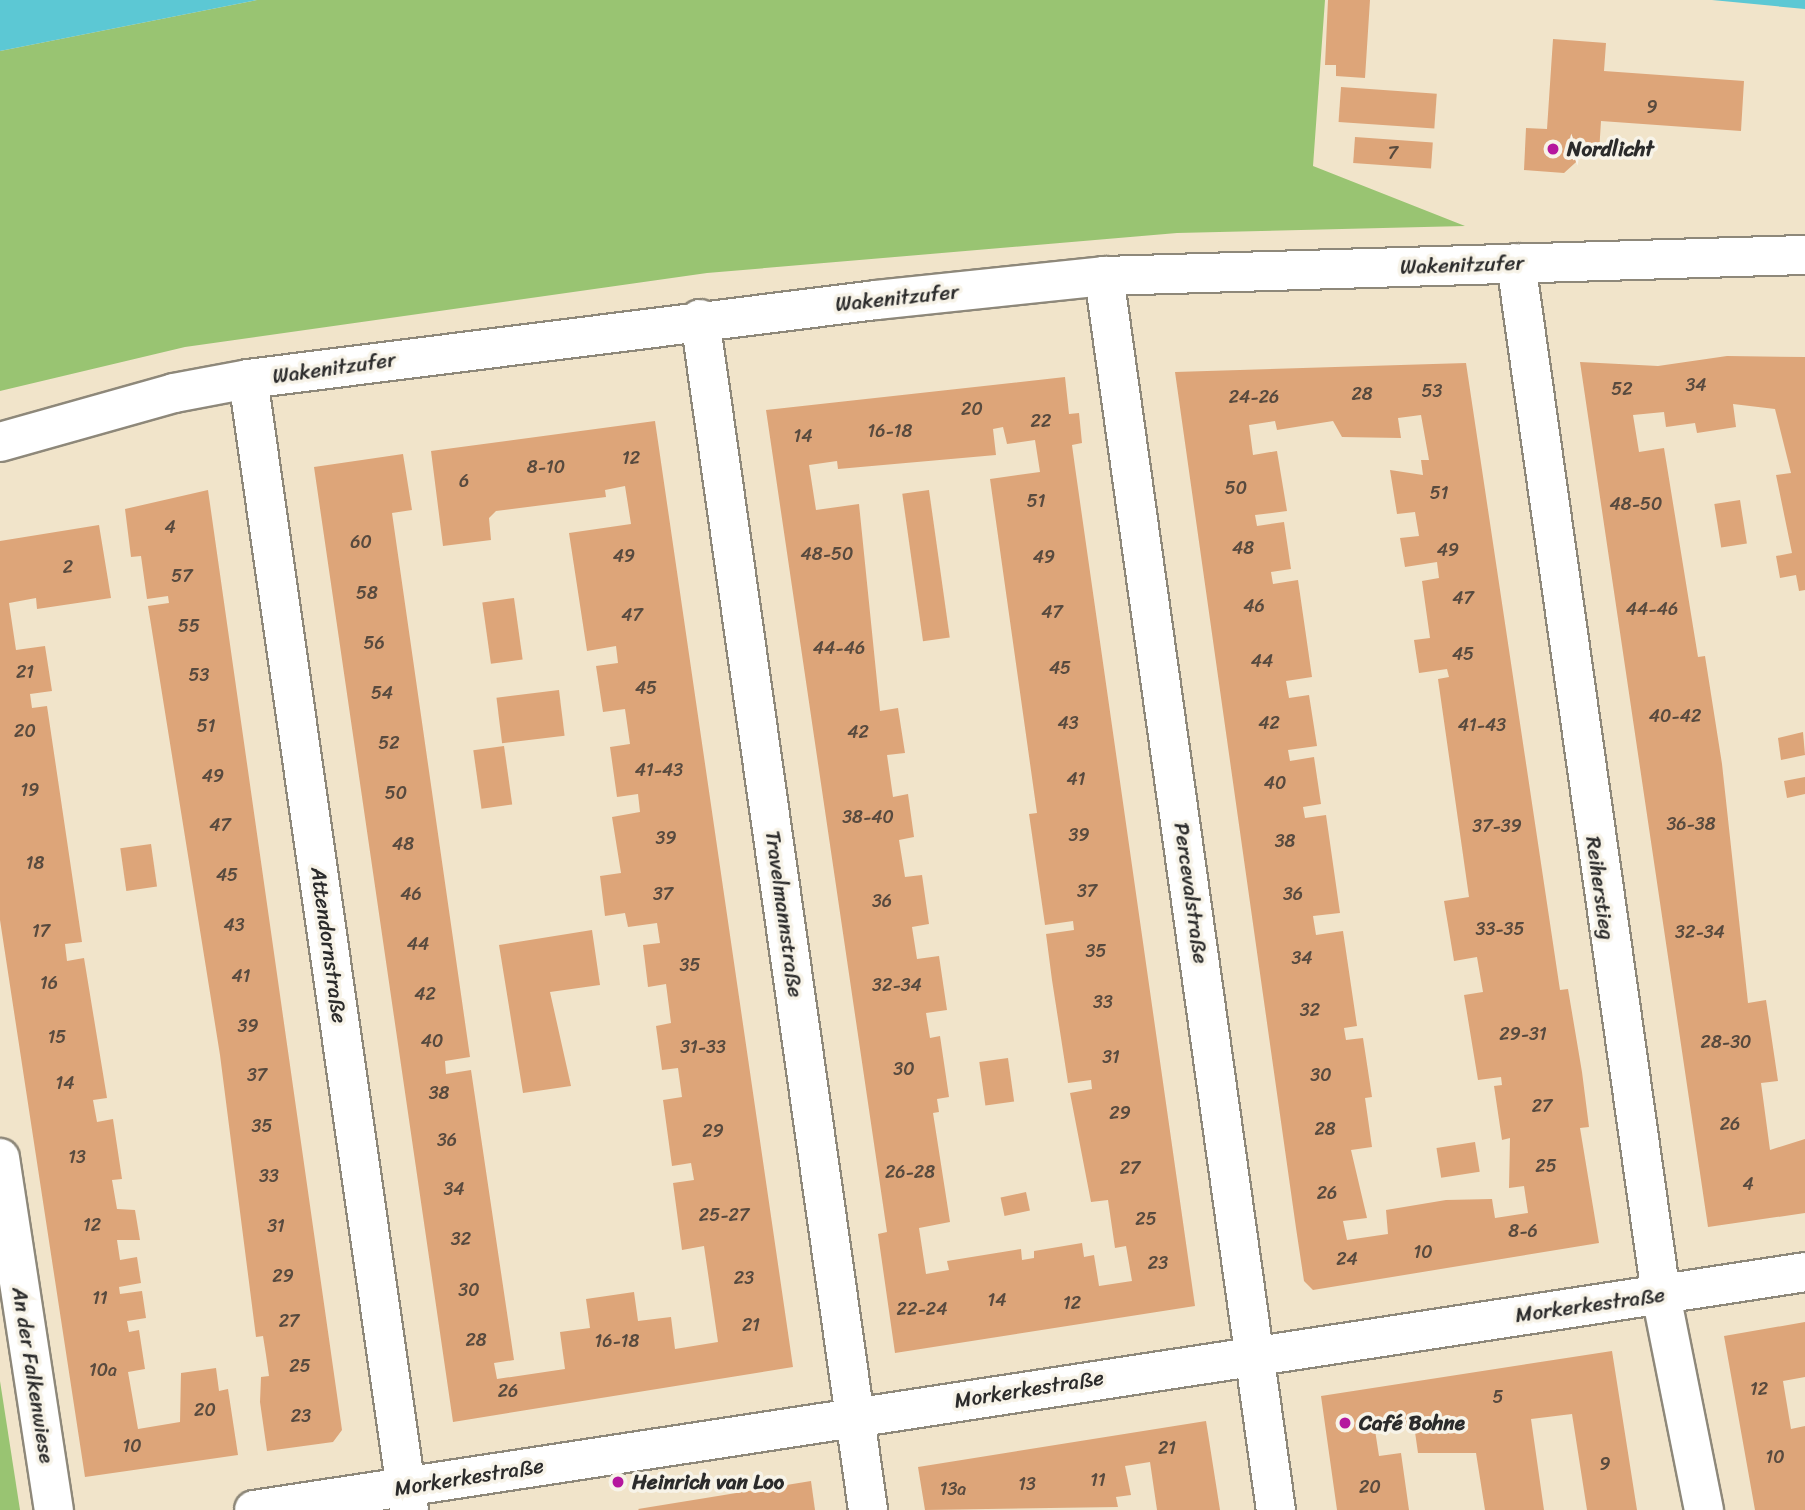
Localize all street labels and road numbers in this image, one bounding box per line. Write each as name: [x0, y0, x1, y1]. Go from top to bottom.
street label: Wakenitzufer: [1400, 250, 1524, 280]
street label: Wakenitzufer: [834, 279, 960, 317]
street label: Wakenitzufer: [271, 347, 397, 389]
street label: Percevalstraße: [1169, 821, 1213, 965]
street label: Travelmannstraße: [760, 829, 808, 999]
street label: Reiherstieg: [1580, 835, 1620, 941]
street label: Attendornstraße: [306, 865, 352, 1025]
street label: Morkerkestraße: [1514, 1282, 1666, 1328]
street label: An der Falkenwiese: [7, 1284, 59, 1466]
street label: Morkerkestraße: [953, 1365, 1105, 1413]
street label: Morkerkestraße: [393, 1453, 545, 1501]

